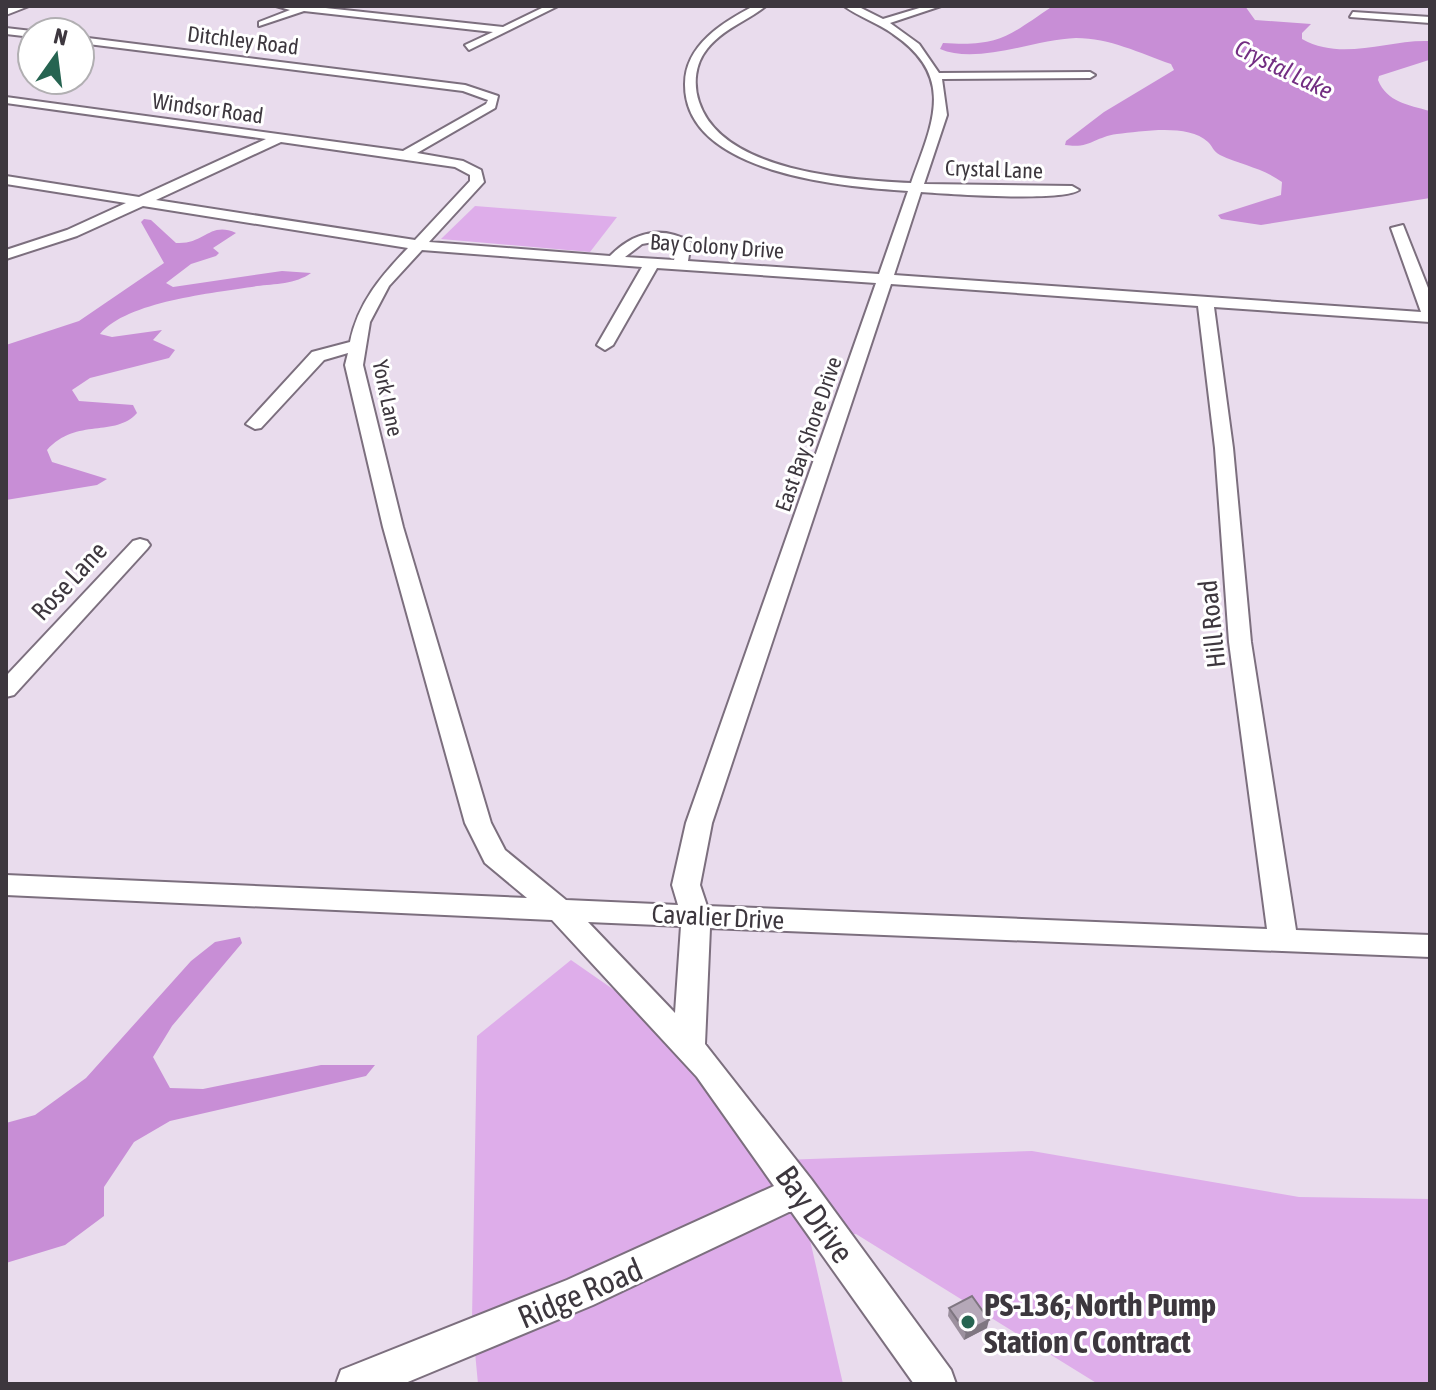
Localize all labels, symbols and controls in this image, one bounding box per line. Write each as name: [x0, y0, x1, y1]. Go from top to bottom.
north arrow: [16, 16, 96, 96]
street label: Ditchley Road: [186, 20, 300, 60]
text: N: [51, 22, 70, 51]
water label: Crystal Lake: [1231, 34, 1337, 104]
street label: Windsor Road: [151, 87, 265, 129]
street label: Crystal Lane: [945, 154, 1043, 184]
street label: Bay Colony Drive: [649, 228, 785, 264]
street label: East Bay Shore Drive: [769, 353, 847, 515]
street label: York Lane: [367, 357, 409, 439]
street label: Rose Lane: [25, 536, 113, 626]
street label: Hill Road: [1192, 579, 1232, 669]
street label: Cavalier Drive: [651, 899, 785, 935]
street label: Bay Drive: [768, 1158, 862, 1270]
street label: Ridge Road: [512, 1250, 648, 1336]
place label: PS-136; North Pump Station C Contract: [984, 1286, 1216, 1360]
marker: PS-136; North Pump Station C Contract: [959, 1313, 977, 1331]

